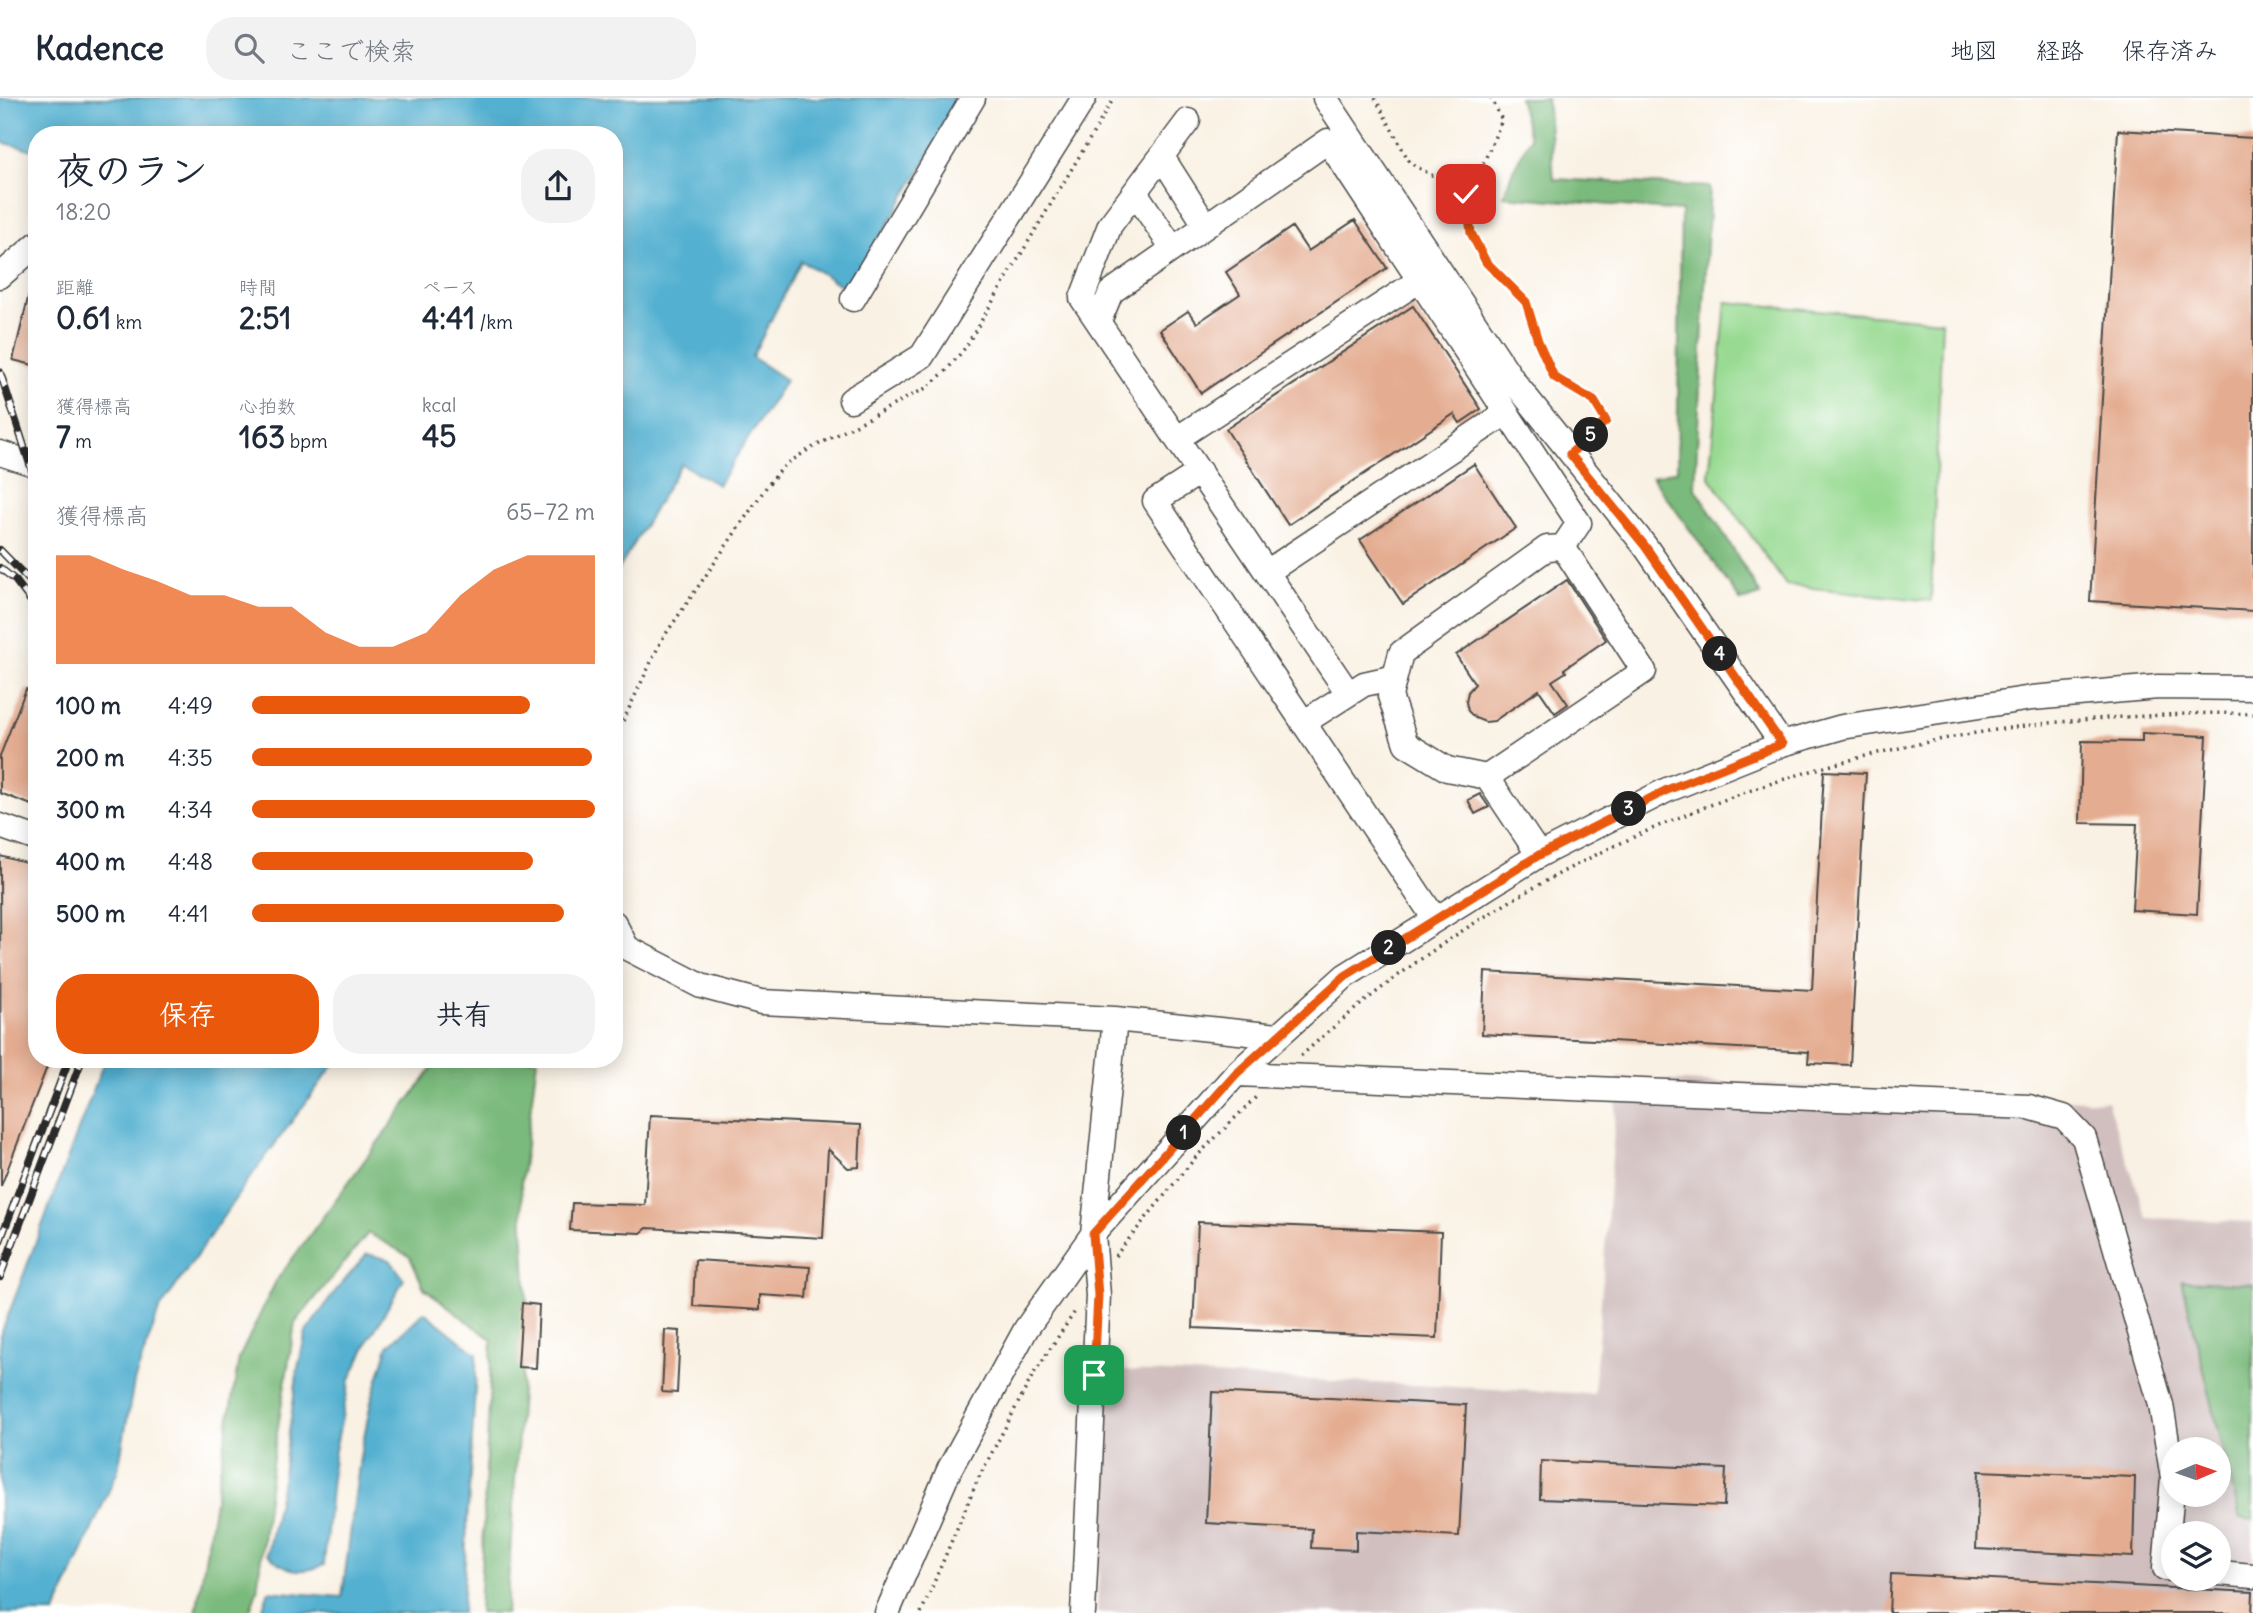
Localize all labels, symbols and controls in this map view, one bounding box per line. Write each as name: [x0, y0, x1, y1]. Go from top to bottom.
search box: [206, 17, 696, 80]
text: Kadence: [35, 27, 164, 69]
icon: search: [230, 29, 268, 67]
text: ここで検索: [286, 34, 416, 67]
text: 地図: [1950, 35, 1998, 65]
text: 経路: [2036, 35, 2084, 65]
text: 保存済み: [2122, 35, 2218, 65]
text: 夜のラン: [56, 147, 208, 194]
button: share: [521, 149, 595, 223]
pin: [1436, 164, 1496, 224]
icon: check: [1447, 175, 1485, 213]
text: 18:20: [56, 197, 111, 226]
text: 距離: [56, 275, 94, 299]
text: 時間: [239, 275, 277, 299]
text: ペース: [422, 275, 478, 299]
text: 0.61: [56, 299, 111, 337]
text: 2:51: [239, 299, 291, 337]
text: 4:41: [422, 299, 475, 337]
text: km: [111, 310, 142, 334]
text: /km: [475, 310, 513, 334]
text: kcal: [422, 393, 456, 417]
text: 獲得標高: [56, 394, 132, 418]
text: 心拍数: [239, 394, 296, 418]
text: 45: [422, 417, 457, 455]
text: 7: [56, 418, 71, 456]
text: 163: [239, 418, 285, 456]
pin: 5: [1574, 418, 1608, 452]
text: 5: [1585, 422, 1596, 446]
text: m: [71, 429, 92, 453]
text: bpm: [285, 429, 328, 453]
text: 65–72 m: [506, 497, 595, 526]
text: 獲得標高: [56, 501, 148, 530]
pin: 4: [1702, 636, 1738, 672]
text: 4: [1714, 641, 1725, 665]
text: 100 m: [56, 691, 121, 720]
text: 4:49: [168, 691, 213, 720]
text: 200 m: [56, 743, 125, 772]
text: 4:35: [168, 743, 213, 772]
pin: 3: [1612, 792, 1646, 826]
text: 300 m: [56, 795, 125, 824]
text: 4:34: [168, 795, 213, 824]
text: 3: [1623, 796, 1634, 820]
text: 400 m: [56, 847, 125, 876]
text: 4:48: [168, 847, 213, 876]
text: 500 m: [56, 899, 125, 928]
text: 4:41: [168, 899, 209, 928]
pin: 2: [1372, 930, 1406, 966]
text: 2: [1383, 935, 1394, 959]
button: 保存: [56, 974, 319, 1054]
button: 共有: [333, 974, 595, 1054]
pin: 1: [1166, 1116, 1202, 1150]
text: 1: [1180, 1120, 1187, 1144]
pin: [1064, 1345, 1124, 1405]
icon: arrive: [1075, 1356, 1113, 1394]
north arrow: [2161, 1437, 2231, 1507]
map controls: [2161, 1437, 2231, 1591]
button: layers: [2161, 1521, 2231, 1591]

